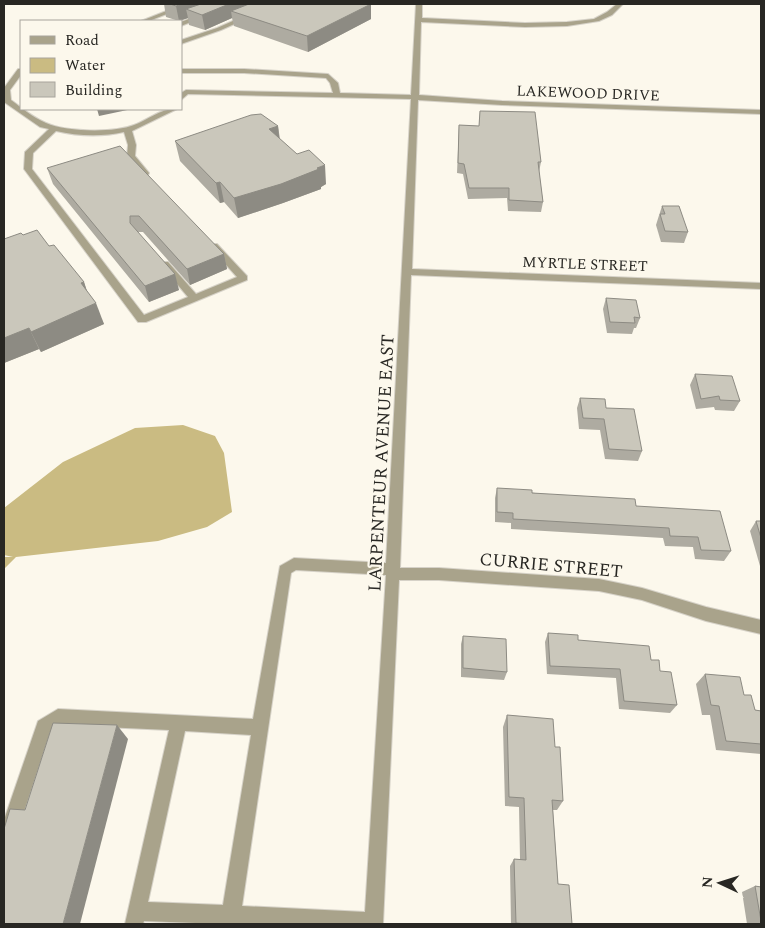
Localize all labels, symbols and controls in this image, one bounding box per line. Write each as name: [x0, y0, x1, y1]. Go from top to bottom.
legend: [20, 20, 182, 110]
text: Road: [65, 29, 99, 52]
text: Water: [65, 54, 105, 77]
text: Building: [65, 79, 122, 102]
street label: LAKEWOOD DRIVE: [516, 80, 660, 107]
street label: MYRTLE STREET: [522, 251, 648, 278]
street label: LARPENTEUR AVENUE EAST: [361, 334, 402, 592]
street label: CURRIE STREET: [478, 546, 624, 585]
north arrow: [695, 858, 745, 908]
text: N: [697, 876, 718, 889]

